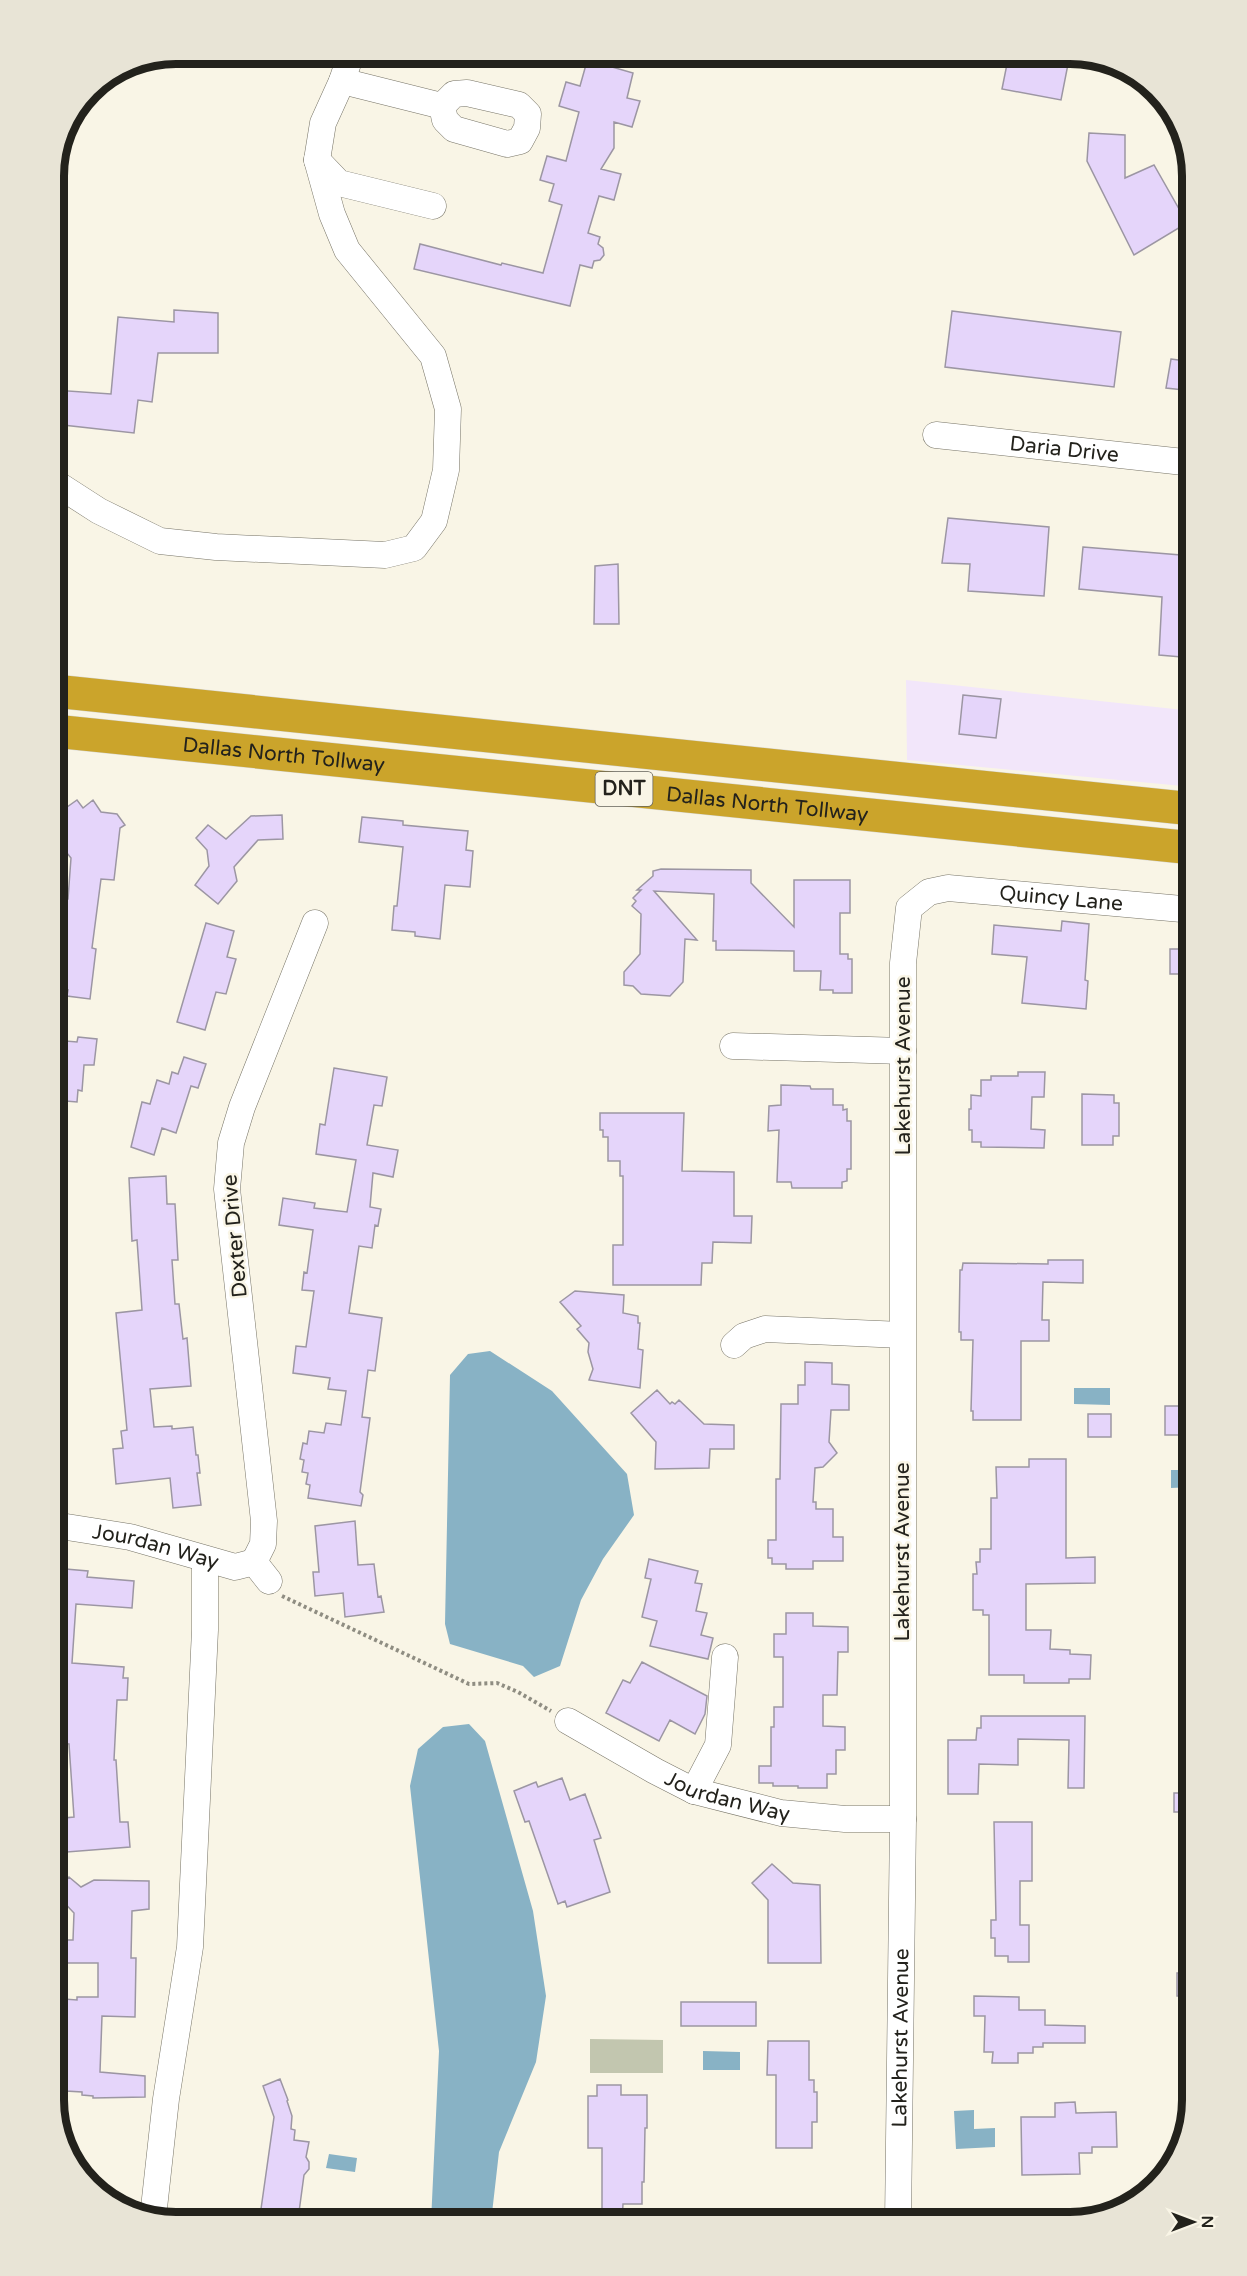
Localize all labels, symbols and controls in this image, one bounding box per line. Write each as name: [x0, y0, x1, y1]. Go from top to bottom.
street label: Daria Drive: [1008, 431, 1120, 467]
street label: Dallas North Tollway: [182, 732, 386, 777]
road number: DNT: [596, 772, 652, 806]
street label: Dallas North Tollway: [665, 781, 870, 827]
street label: Quincy Lane: [998, 880, 1124, 916]
street label: Lakehurst Avenue: [891, 976, 916, 1156]
street label: Dexter Drive: [217, 1173, 253, 1299]
street label: Lakehurst Avenue: [890, 1462, 915, 1642]
street label: Jourdan Way: [91, 1519, 222, 1574]
street label: Jourdan Way: [661, 1766, 791, 1826]
street label: Lakehurst Avenue: [887, 1948, 914, 2128]
north arrow: [1163, 2192, 1223, 2252]
text: N: [1197, 2216, 1217, 2228]

